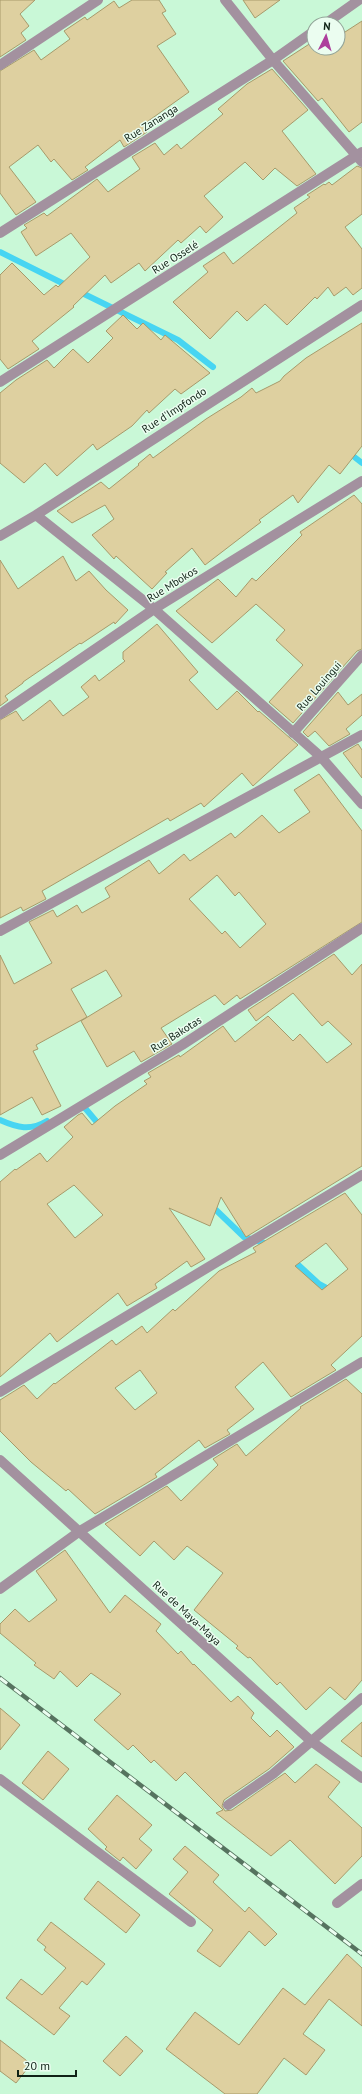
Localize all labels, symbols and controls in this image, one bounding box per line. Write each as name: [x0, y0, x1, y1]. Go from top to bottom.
north arrow: [306, 16, 346, 56]
text: N: [323, 19, 331, 33]
street label: Rue Zananga: [122, 101, 180, 145]
street label: Rue Osselé: [149, 237, 201, 277]
street label: Rue d'Impfondo: [139, 384, 209, 436]
street label: Rue Mbokos: [144, 563, 200, 605]
street label: Rue Louingui: [294, 658, 344, 714]
street label: Rue Bakotas: [148, 1013, 204, 1055]
street label: Rue de Maya-Maya: [150, 1578, 224, 1648]
scale bar: [18, 2052, 76, 2078]
text: 20 m: [24, 2058, 50, 2073]

